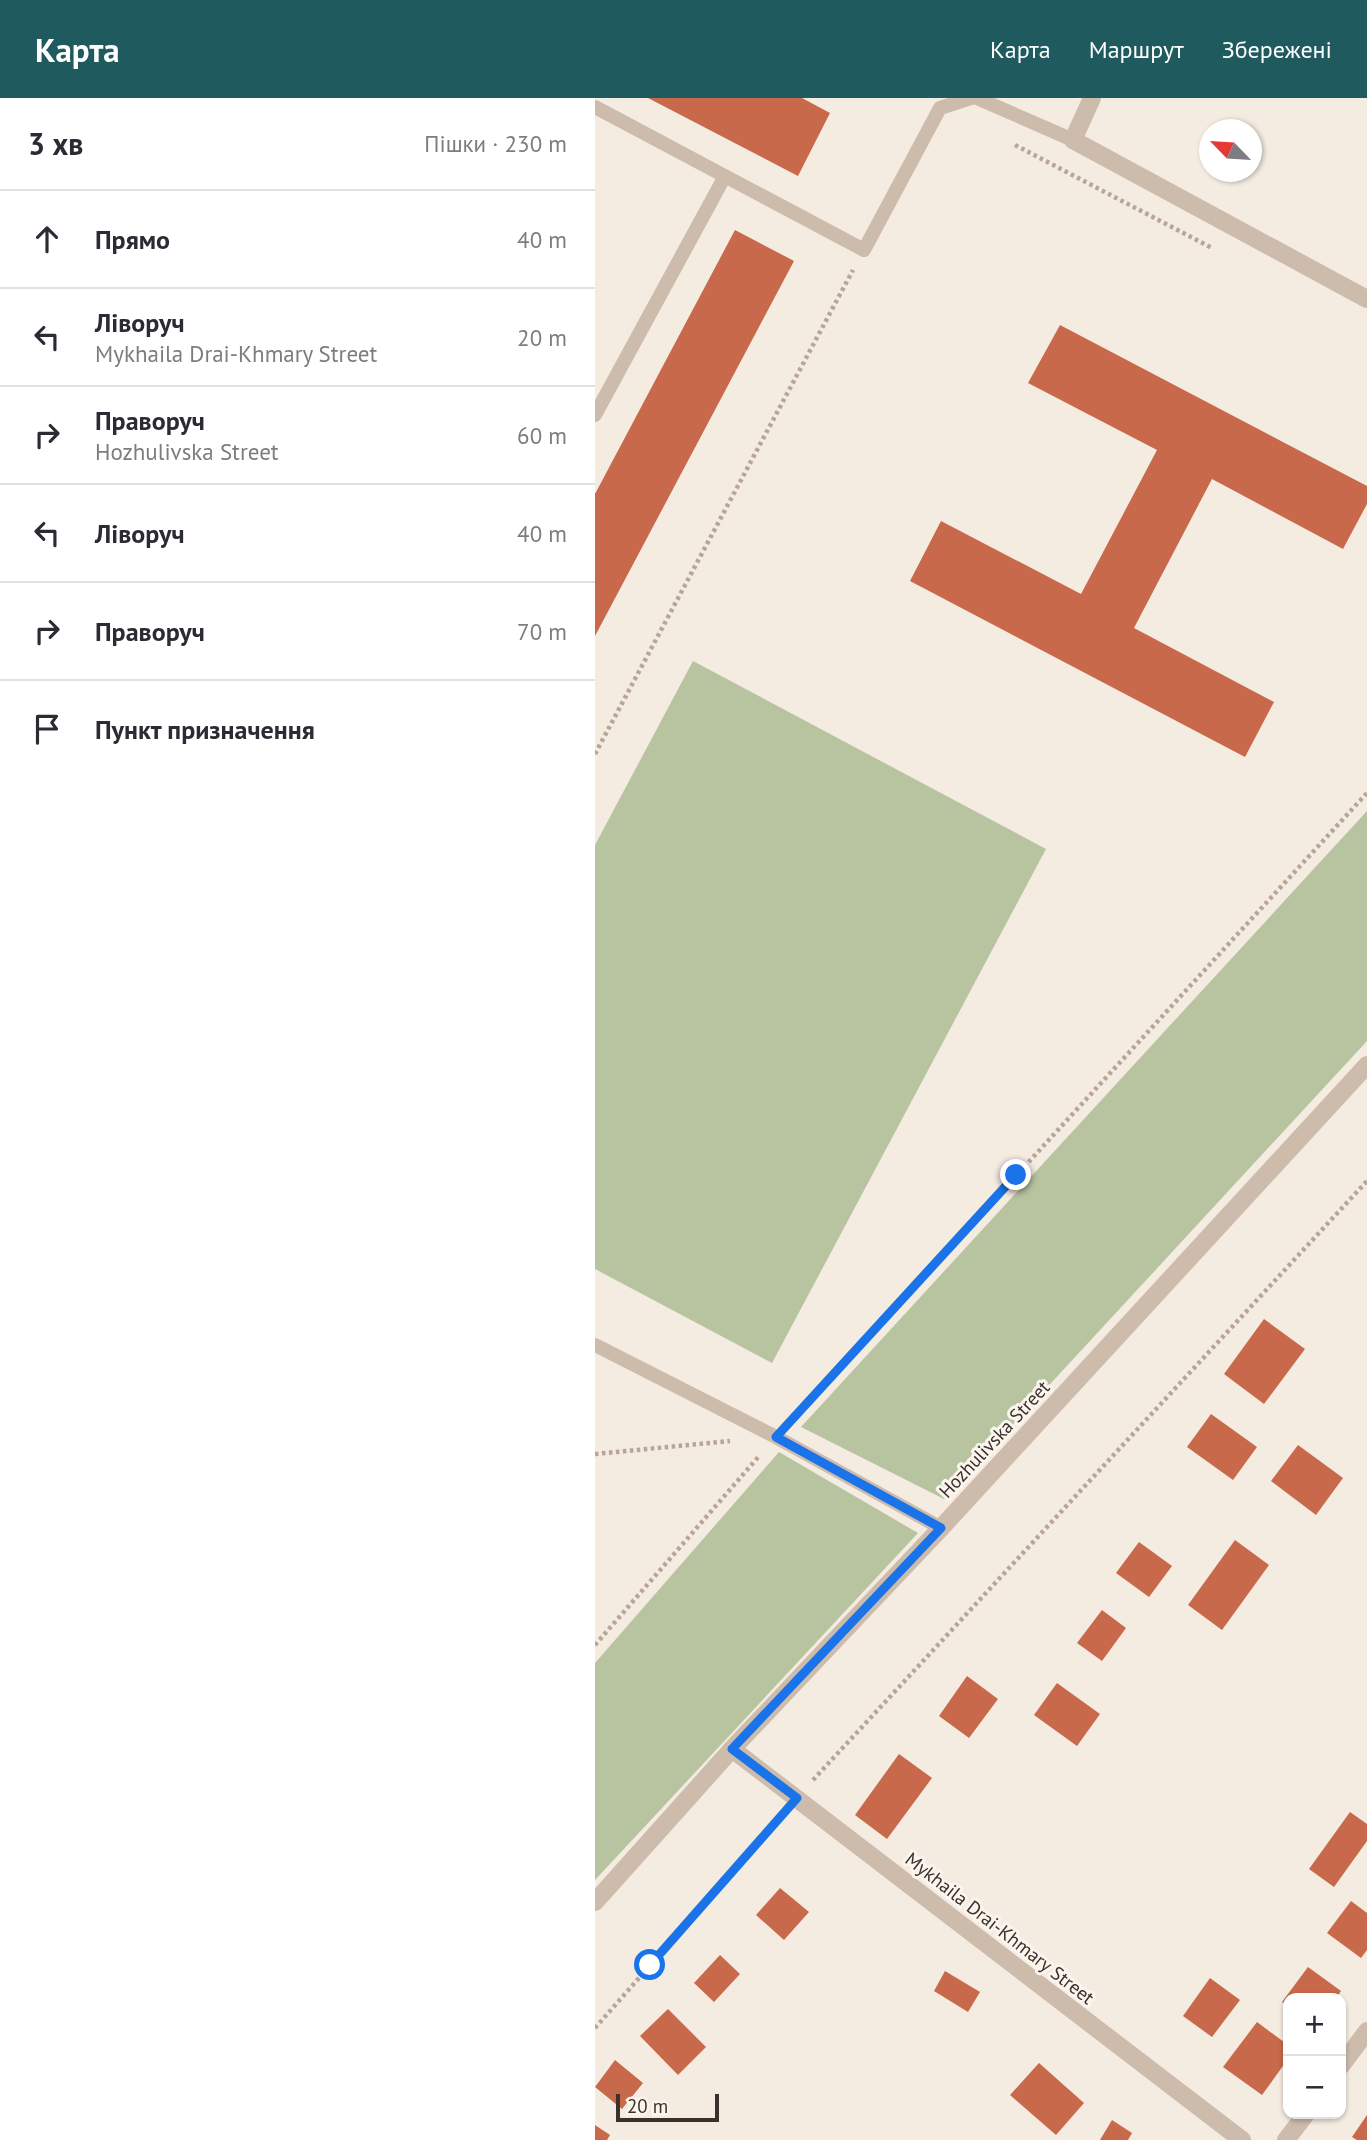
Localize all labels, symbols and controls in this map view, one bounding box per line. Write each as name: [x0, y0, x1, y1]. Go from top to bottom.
text: Карта: [35, 28, 120, 71]
text: Карта: [990, 34, 1051, 65]
text: Маршрут: [1089, 34, 1184, 65]
text: Збережені: [1222, 34, 1332, 65]
north arrow: [1199, 119, 1262, 182]
text: 3 хв: [28, 124, 84, 163]
text: Пішки · 230 m: [424, 129, 567, 158]
icon: ahead: [28, 220, 66, 258]
text: Прямо: [95, 223, 170, 256]
text: 40 m: [517, 225, 567, 254]
text: Ліворуч: [95, 306, 185, 339]
icon: left: [28, 318, 66, 356]
text: 20 m: [517, 323, 567, 352]
text: Mykhaila Drai-Khmary Street: [95, 339, 377, 368]
text: Праворуч: [95, 404, 205, 437]
icon: right: [28, 416, 66, 454]
text: 60 m: [517, 421, 567, 450]
text: Hozhulivska Street: [95, 437, 279, 466]
icon: left: [28, 514, 66, 552]
text: Ліворуч: [95, 517, 185, 550]
text: 40 m: [517, 519, 567, 548]
icon: right: [28, 612, 66, 650]
text: Праворуч: [95, 615, 205, 648]
text: 70 m: [517, 617, 567, 646]
icon: arrive: [28, 710, 66, 748]
text: Пункт призначення: [95, 713, 315, 746]
route end: [1000, 1159, 1031, 1190]
street label: Hozhulivska Street: [933, 1375, 1055, 1503]
street label: Mykhaila Drai-Khmary Street: [901, 1847, 1100, 2010]
route start: [634, 1949, 665, 1980]
map controls: [1283, 1993, 1346, 2119]
button: +: [1283, 1993, 1346, 2056]
button: −: [1283, 2056, 1346, 2119]
scale bar: [616, 2091, 719, 2123]
text: 20 m: [627, 2094, 668, 2118]

